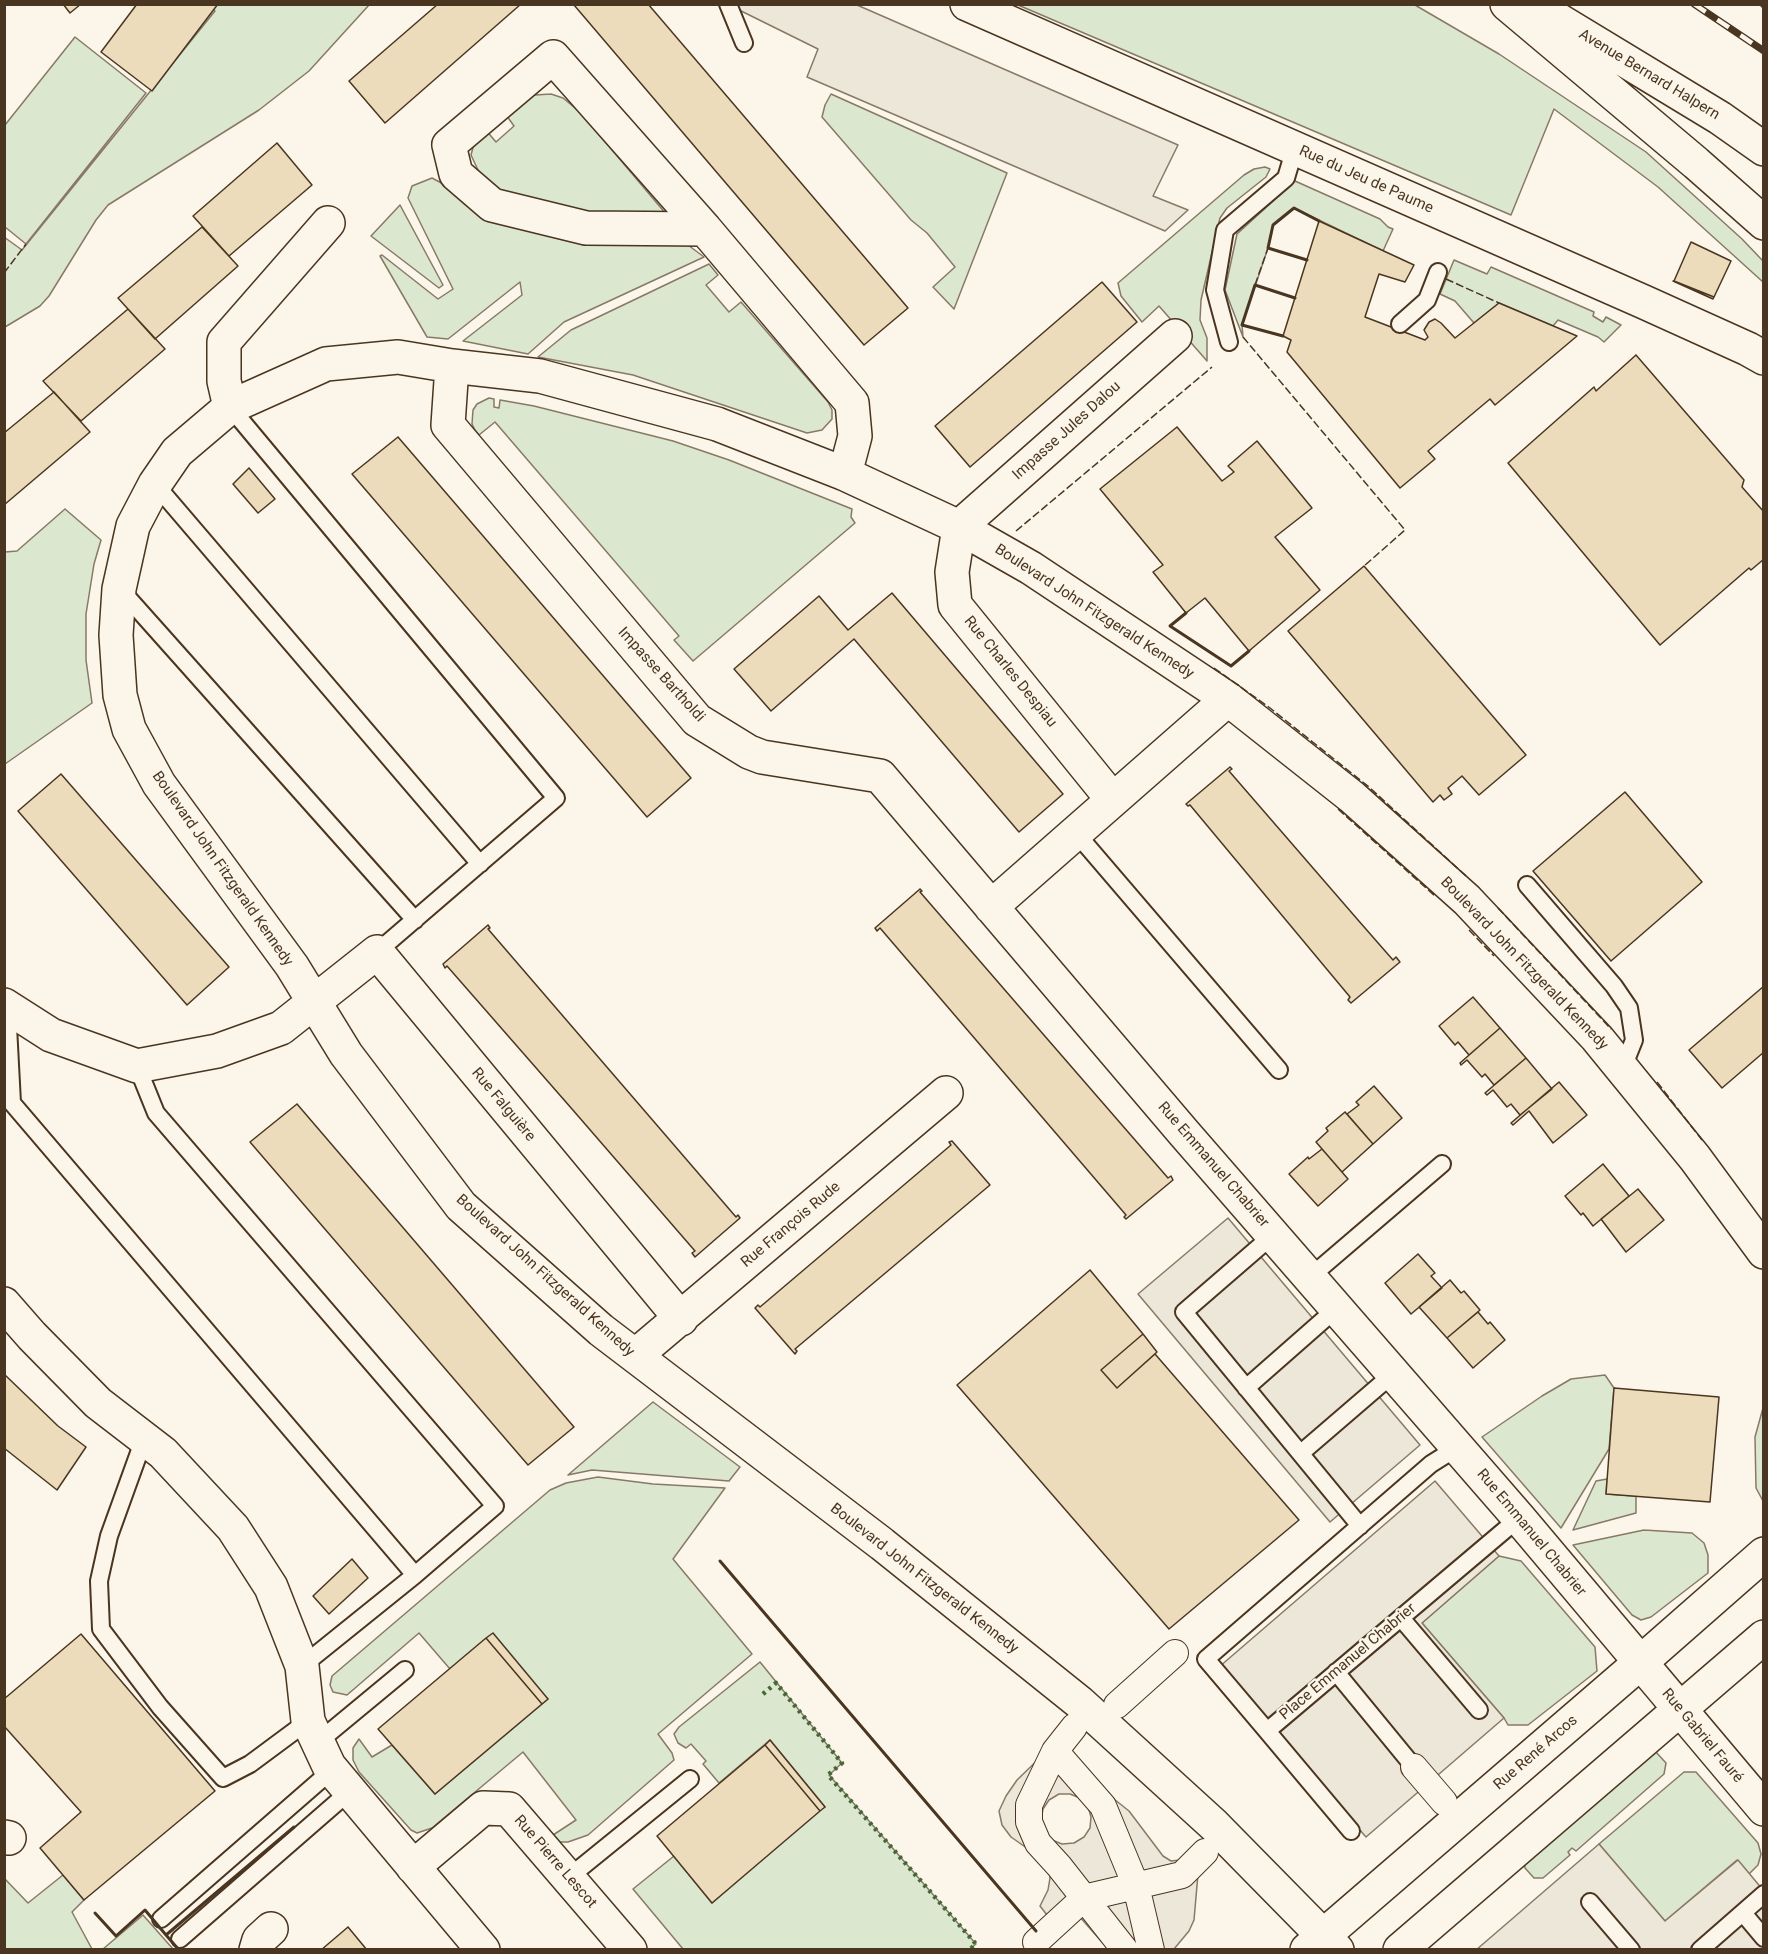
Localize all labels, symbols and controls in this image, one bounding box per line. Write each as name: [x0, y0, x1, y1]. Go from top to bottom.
street label: Avenue Bernard Halpern: [1575, 26, 1723, 124]
street label: Rue du Jeu de Paume: [1296, 142, 1436, 218]
street label: Impasse Jules Dalou: [1009, 378, 1125, 484]
street label: Boulevard John Fitzgerald Kennedy: [991, 541, 1197, 683]
street label: Rue Charles Despiau: [960, 613, 1060, 731]
street label: Impasse Bartholdi: [614, 624, 708, 726]
street label: Boulevard John Fitzgerald Kennedy: [148, 768, 296, 970]
street label: Boulevard John Fitzgerald Kennedy: [1436, 874, 1612, 1054]
street label: Rue Falguière: [467, 1065, 539, 1145]
street label: Rue Emmanuel Chabrier: [1154, 1099, 1272, 1231]
street label: Rue François Rude: [738, 1178, 844, 1272]
street label: Boulevard John Fitzgerald Kennedy: [452, 1191, 638, 1361]
street label: Rue Emmanuel Chabrier: [1473, 1466, 1589, 1600]
street label: Boulevard John Fitzgerald Kennedy: [826, 1500, 1022, 1658]
street label: Place Emmanuel Chabrier: [1276, 1600, 1420, 1724]
street label: Rue Gabriel Fauré: [1657, 1685, 1747, 1787]
street label: Rue René Arcos: [1490, 1712, 1582, 1794]
street label: Rue Pierre Lescot: [510, 1812, 600, 1912]

